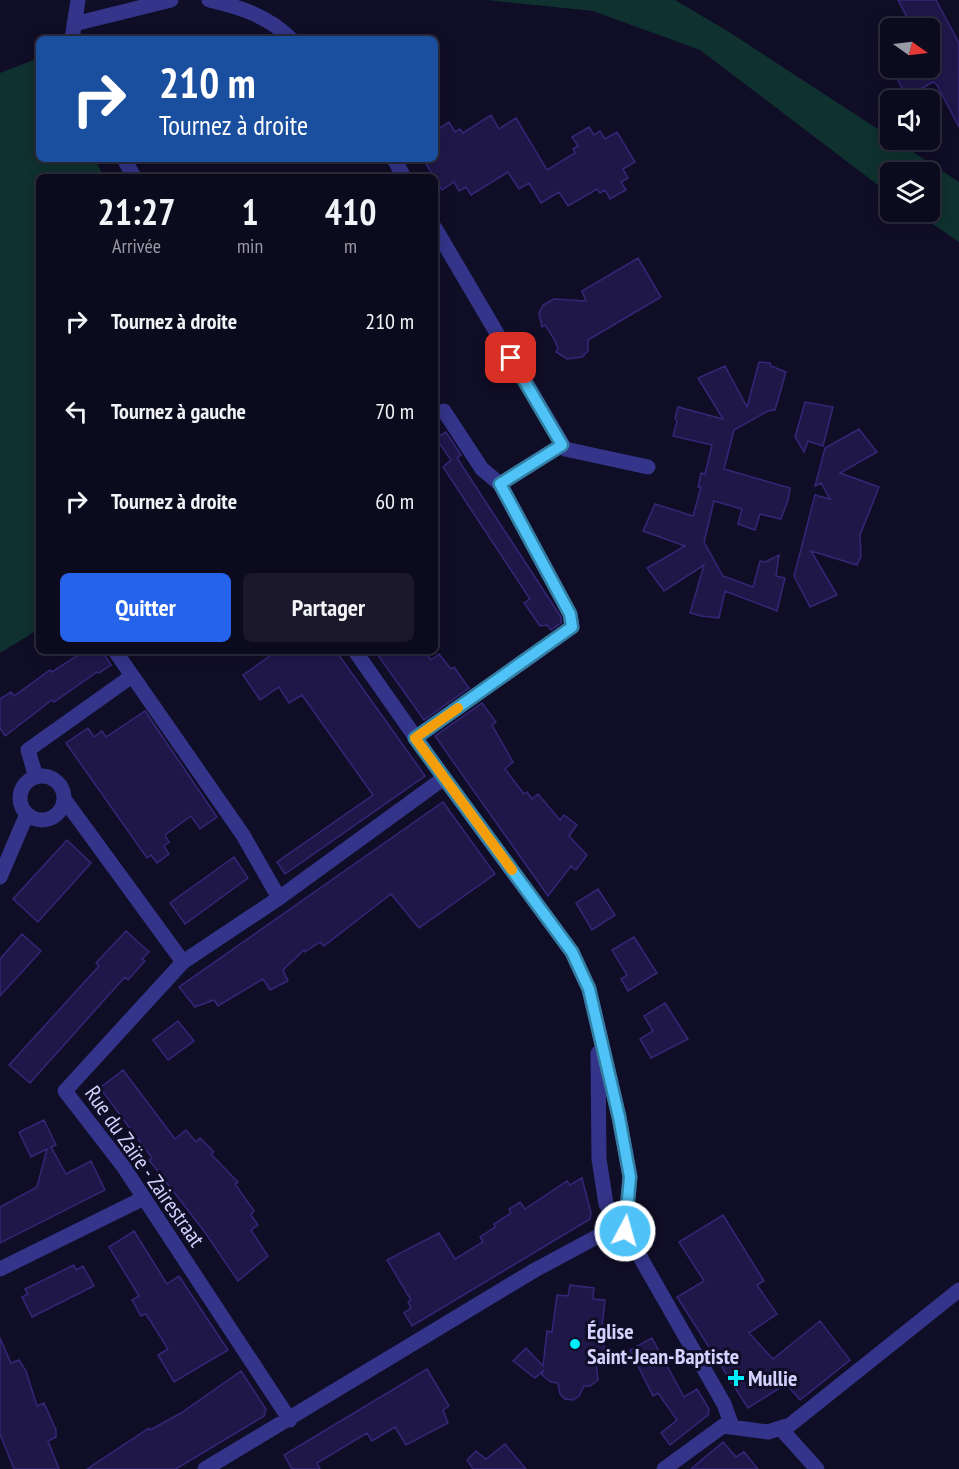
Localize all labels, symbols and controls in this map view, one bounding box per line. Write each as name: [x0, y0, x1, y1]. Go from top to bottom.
north arrow: [880, 18, 940, 78]
map controls: [880, 18, 940, 222]
text: 210 m: [159, 55, 256, 110]
icon: right: [60, 60, 138, 138]
button: sound: [880, 90, 940, 150]
text: Tournez à droite: [159, 108, 308, 142]
button: layers: [880, 162, 940, 222]
text: 21:27: [98, 188, 175, 235]
text: 1: [241, 188, 259, 235]
text: 410: [325, 188, 376, 235]
text: Arrivée: [112, 233, 161, 259]
text: min: [237, 233, 263, 259]
text: m: [344, 233, 357, 259]
icon: right: [60, 305, 93, 338]
text: Tournez à droite: [111, 307, 237, 335]
text: 210 m: [365, 307, 414, 335]
pin: [485, 332, 536, 383]
icon: arrive: [494, 341, 527, 374]
icon: left: [60, 395, 93, 428]
text: Tournez à gauche: [111, 397, 246, 425]
text: 70 m: [375, 397, 414, 425]
icon: right: [60, 485, 93, 518]
text: Tournez à droite: [111, 487, 237, 515]
text: 60 m: [375, 487, 414, 515]
button: Quitter: [60, 573, 231, 642]
button: Partager: [243, 573, 414, 642]
street label: Rue du Zaïre - Zairestraat: [79, 1080, 211, 1252]
position arrow: [593, 1199, 657, 1263]
place label: Église Saint-Jean-Baptiste: [587, 1317, 739, 1370]
marker: Église Saint-Jean-Baptiste: [568, 1337, 582, 1351]
place label: Mullie: [748, 1364, 797, 1392]
marker: Mullie: [729, 1371, 743, 1385]

